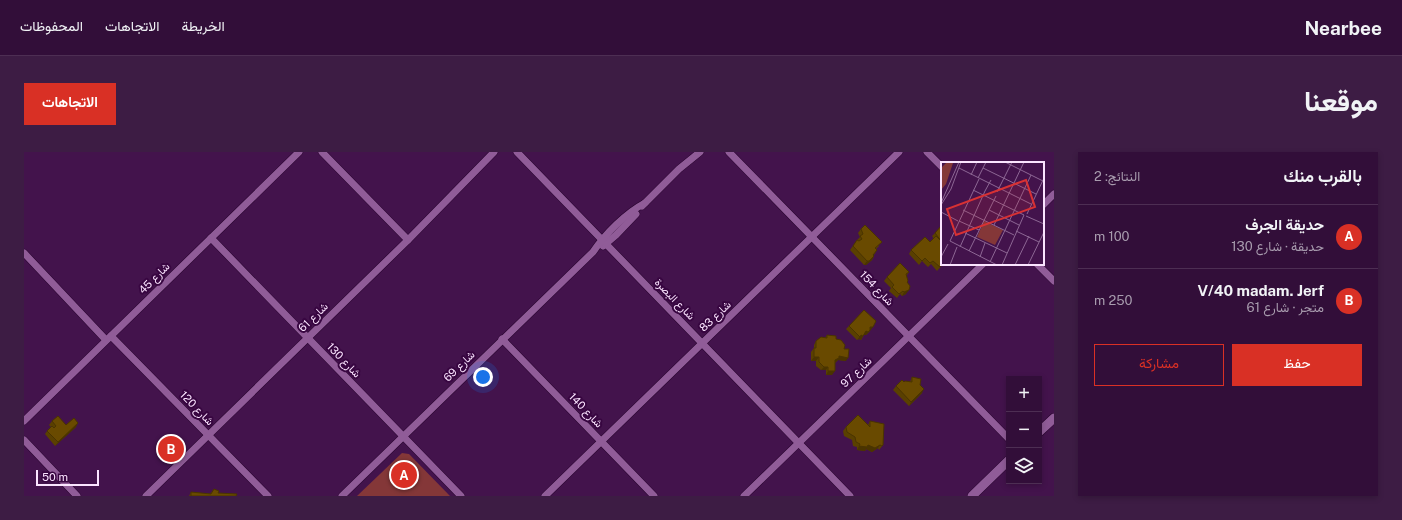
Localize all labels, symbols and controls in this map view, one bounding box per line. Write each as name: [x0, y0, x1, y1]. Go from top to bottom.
text: Nearbee: [1304, 17, 1382, 39]
text: المحفوظات: [20, 18, 83, 34]
text: الاتجاهات: [105, 18, 159, 34]
text: الخريطة: [181, 18, 225, 34]
button: الاتجاهات: [24, 83, 116, 125]
text: موقعنا: [1304, 84, 1378, 117]
inset map: [941, 162, 1044, 265]
text: بالقرب منك: [1284, 166, 1362, 186]
text: النتائج: 2: [1094, 169, 1140, 184]
text: حديقة الجرف: [1245, 216, 1324, 233]
text: 100 m: [1094, 229, 1130, 244]
text: A: [1344, 229, 1354, 244]
text: حديقة · شارع 130: [1231, 239, 1324, 254]
street label: شارع 45: [136, 260, 174, 297]
street label: شارع 154: [856, 268, 897, 309]
street label: شارع البصرة: [651, 276, 698, 324]
text: V/40 madam. Jerf: [1197, 282, 1324, 299]
text: 250 m: [1094, 293, 1132, 308]
text: B: [1345, 293, 1353, 308]
street label: شارع 83: [697, 298, 735, 335]
street label: شارع 61: [296, 300, 332, 335]
text: متجر · شارع 61: [1247, 300, 1324, 315]
street label: شارع 130: [323, 340, 363, 381]
button: مشاركة: [1094, 344, 1224, 386]
button: حفظ: [1232, 344, 1362, 386]
street label: شارع 69: [441, 348, 479, 385]
street label: شارع 97: [838, 354, 875, 391]
your location: [473, 367, 493, 387]
map controls: [1006, 376, 1042, 484]
button: +: [1006, 376, 1042, 412]
street label: شارع 120: [176, 389, 216, 429]
street label: شارع 140: [565, 390, 605, 431]
button: −: [1006, 412, 1042, 448]
pin: B: [158, 434, 184, 464]
button: layers: [1006, 448, 1042, 484]
pin: A: [391, 460, 417, 490]
scale bar: [36, 468, 99, 487]
text: 50 m: [42, 471, 68, 483]

